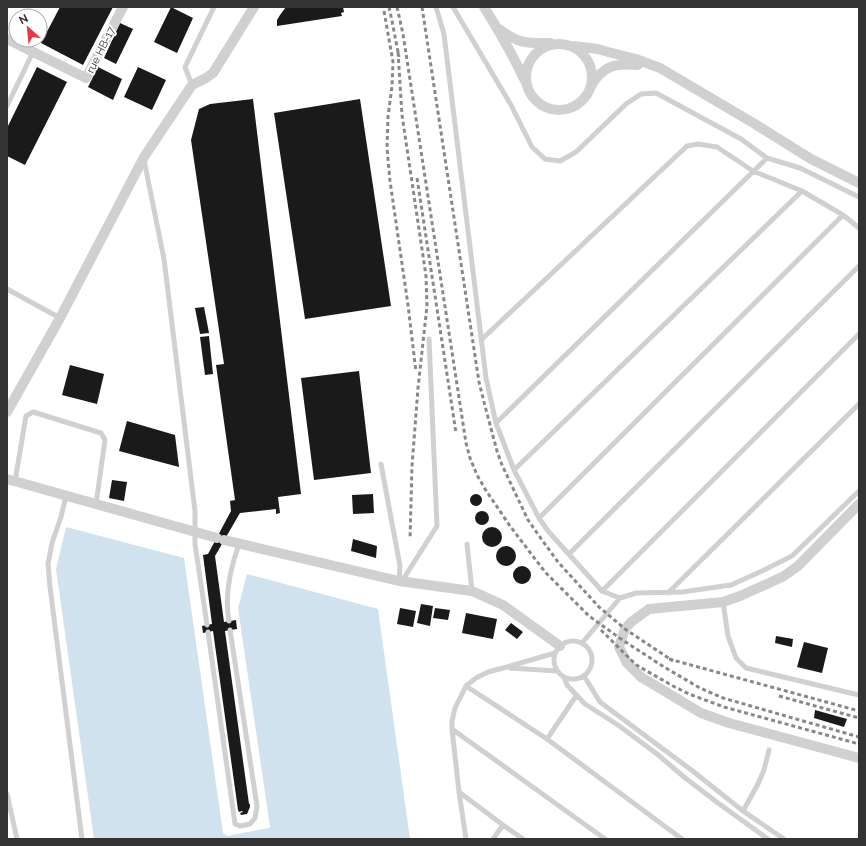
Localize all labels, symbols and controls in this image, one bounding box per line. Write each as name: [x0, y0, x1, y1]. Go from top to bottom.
north arrow: [8, 8, 48, 48]
text: N: [17, 12, 30, 27]
street label: rue HB-17: [84, 25, 118, 75]

